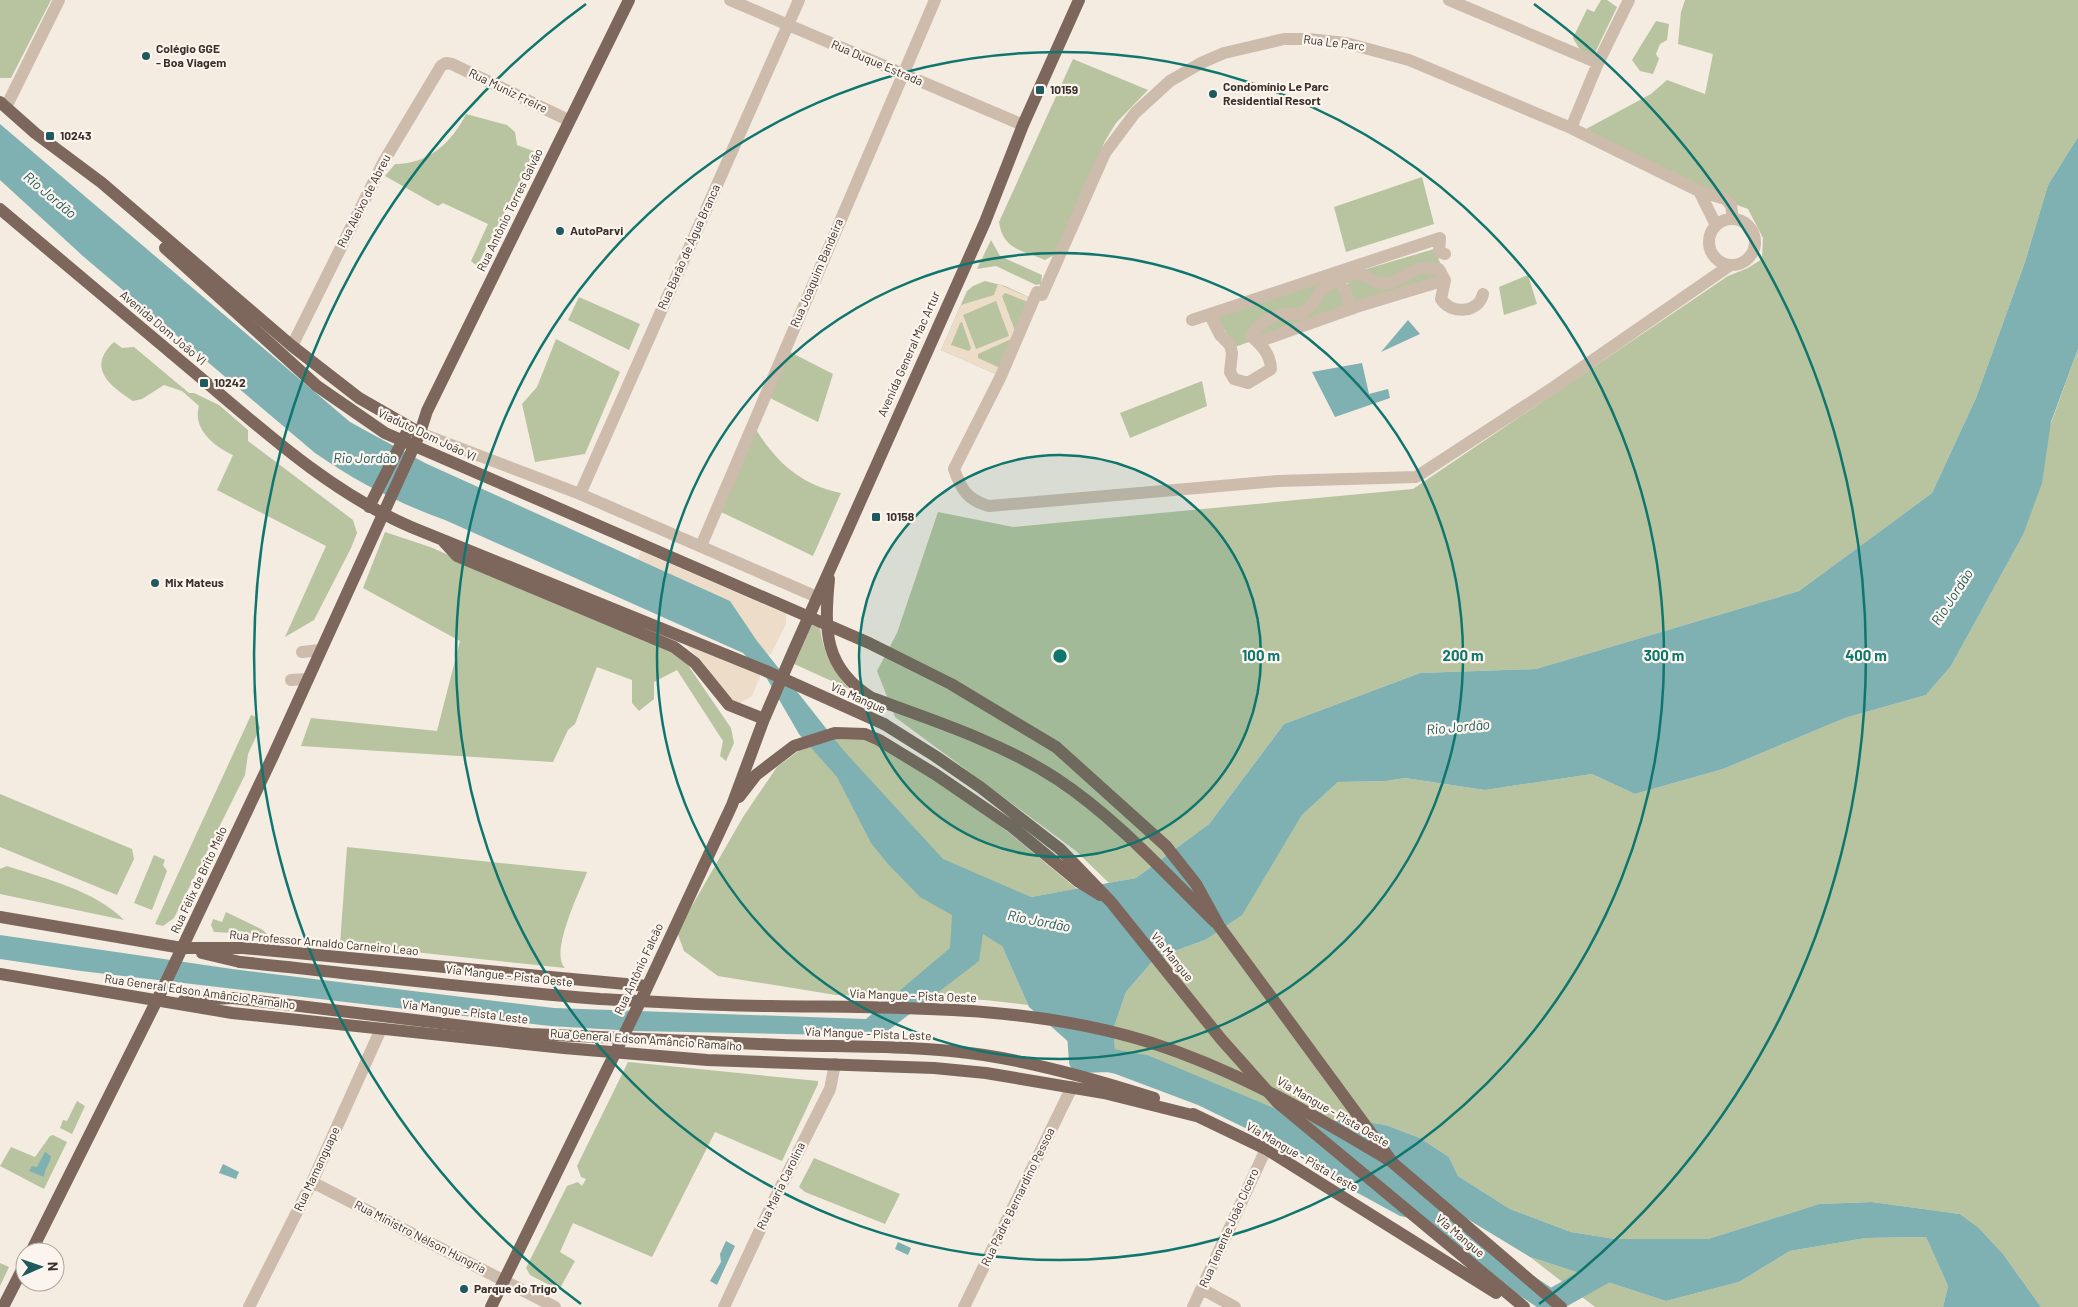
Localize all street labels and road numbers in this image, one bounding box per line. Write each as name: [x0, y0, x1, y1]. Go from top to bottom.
street label: Rua Le Parc: [1303, 31, 1366, 53]
street label: Rua Duque Estrada: [829, 36, 925, 88]
street label: Rua Muniz Freire: [467, 65, 550, 115]
street label: Rua Antônio Torres Galvão: [473, 146, 545, 273]
street label: Rua Aleixo de Abreu: [334, 152, 393, 249]
street label: Rua Barão de Água Branca: [654, 182, 722, 311]
street label: Rua Joaquim Bandeira: [787, 216, 845, 329]
street label: Avenida Dom João VI: [118, 287, 210, 367]
street label: Avenida General Mac Artur: [874, 288, 942, 419]
street label: Viaduto Dom João VI: [376, 405, 479, 463]
street label: Via Mangue: [829, 679, 888, 715]
street label: Rua Félix de Brito Melo: [167, 824, 229, 935]
street label: Rua Antônio Falcão: [611, 921, 665, 1017]
street label: Rua Professor Arnaldo Carneiro Leao: [229, 927, 419, 957]
street label: Via Mangue: [1149, 929, 1197, 984]
street label: Via Mangue - Pista Oeste: [445, 961, 573, 989]
street label: Rua General Edson Amâncio Ramalho: [104, 971, 296, 1011]
street label: Via Mangue - Pista Oeste: [849, 986, 977, 1004]
street label: Via Mangue - Pista Leste: [401, 996, 529, 1026]
street label: Via Mangue - Pista Leste: [804, 1024, 932, 1042]
street label: Rua General Edson Amâncio Ramalho: [549, 1025, 743, 1053]
street label: Via Mangue - Pista Oeste: [1275, 1073, 1392, 1149]
street label: Via Mangue - Pista Leste: [1244, 1118, 1361, 1194]
street label: Rua Mamanguape: [290, 1124, 342, 1213]
street label: Rua Padre Bernardino Pessoa: [977, 1125, 1057, 1268]
street label: Rua Maria Carolina: [753, 1140, 807, 1232]
street label: Rua Tenente João Cícero: [1196, 1166, 1261, 1289]
street label: Rua Ministro Nélson Hungria: [352, 1197, 489, 1275]
street label: Via Mangue: [1434, 1211, 1488, 1260]

